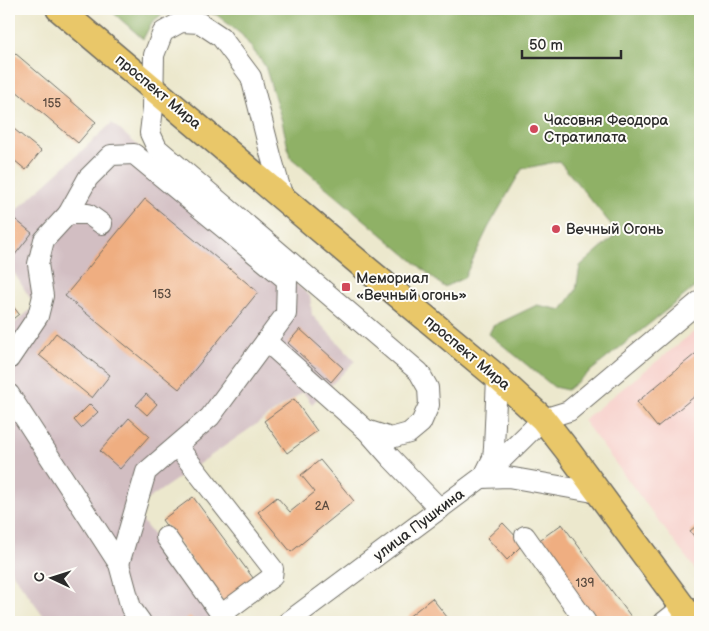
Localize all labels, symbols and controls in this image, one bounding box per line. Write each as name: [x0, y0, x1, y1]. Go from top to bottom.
scale bar: [522, 28, 620, 60]
text: 50 m: [529, 36, 563, 55]
street label: проспект Мира: [111, 50, 205, 134]
house number: 155: [43, 96, 61, 111]
place label: Часовня Феодора Стратилата: [544, 111, 669, 147]
marker: Часовня Феодора Стратилата: [528, 123, 540, 135]
place label: Вечный Огонь: [566, 220, 664, 239]
marker: Вечный Огонь: [550, 223, 562, 235]
place label: Мемориал «Вечный огонь»: [356, 269, 467, 305]
marker: Мемориал «Вечный огонь»: [340, 281, 352, 293]
house number: 153: [153, 287, 171, 302]
street label: проспект Мира: [420, 311, 514, 395]
street label: улица Пушкина: [370, 485, 468, 565]
house number: 2А: [315, 499, 330, 514]
north arrow: [28, 554, 78, 604]
text: С: [31, 571, 48, 583]
house number: 139: [576, 576, 595, 591]

